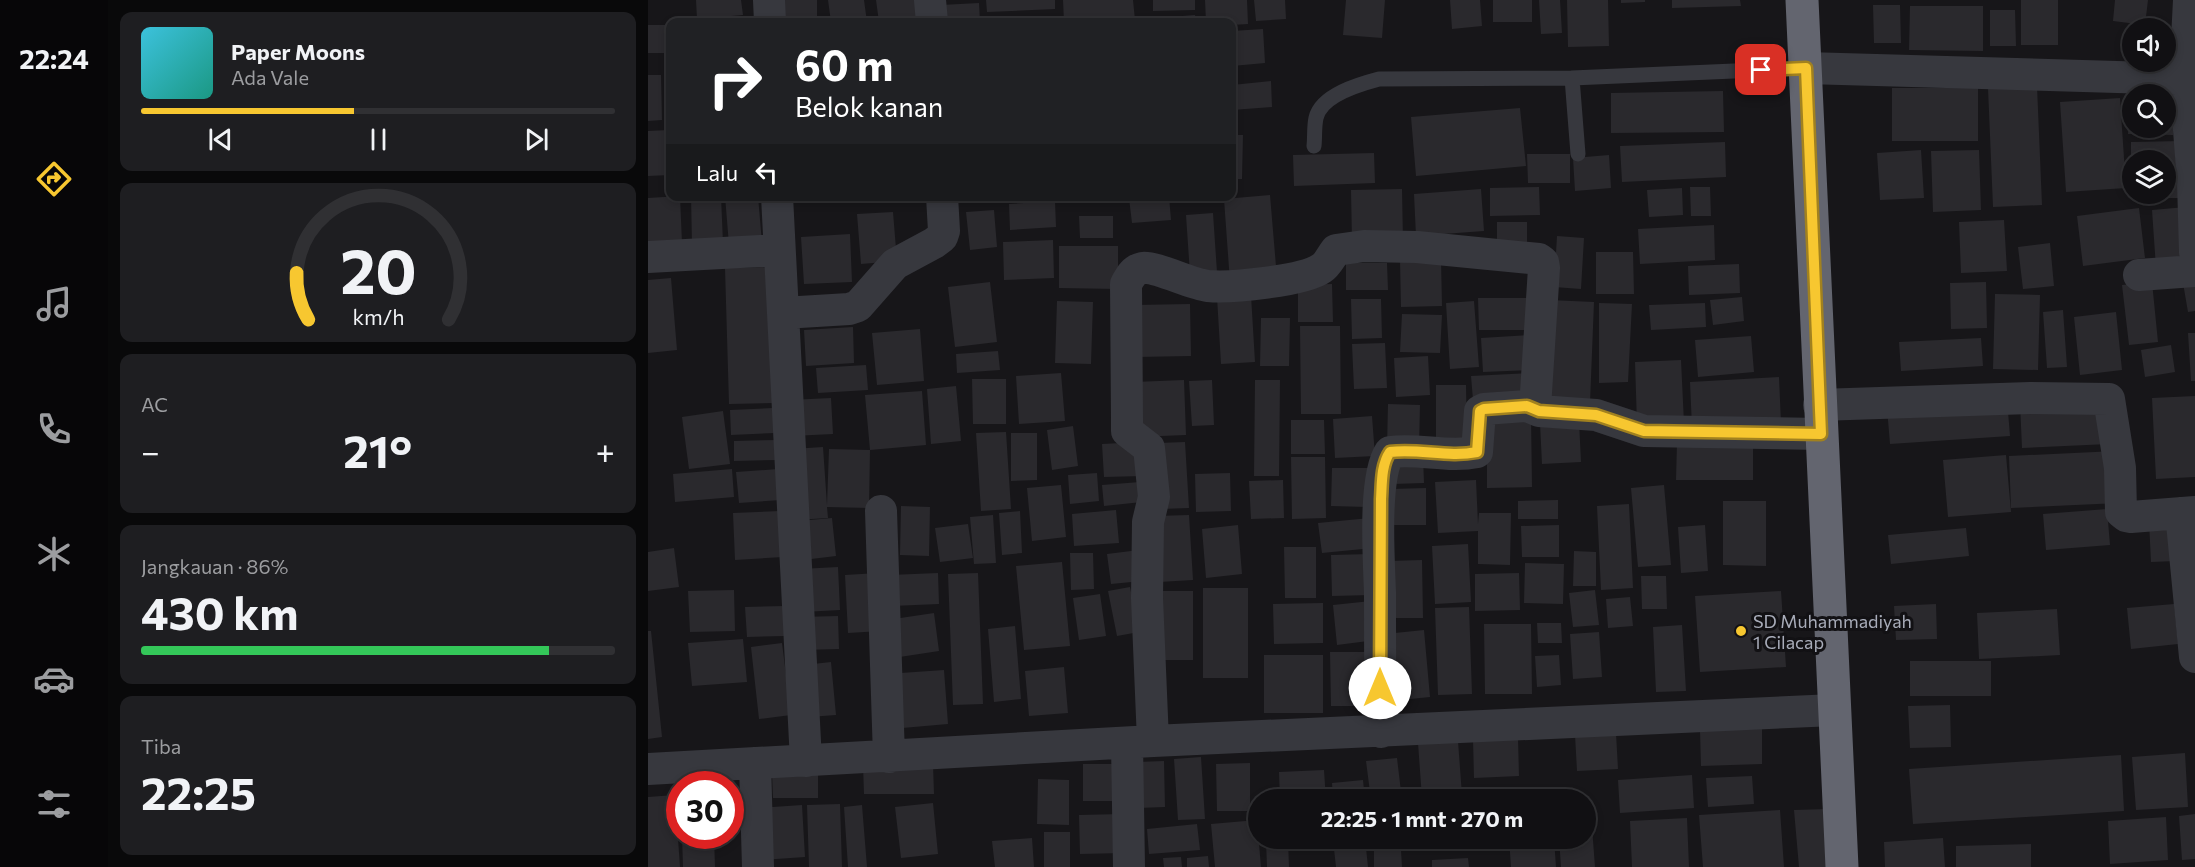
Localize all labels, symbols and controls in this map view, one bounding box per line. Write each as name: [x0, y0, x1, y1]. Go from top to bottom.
map controls: [2122, 18, 2176, 204]
button: sound: [2122, 18, 2176, 72]
text: Paper Moons: [231, 38, 365, 65]
text: 60 m: [795, 38, 894, 90]
text: 22:24: [19, 42, 89, 75]
icon: right: [696, 42, 774, 120]
pin: [1735, 44, 1786, 95]
icon: arrive: [1744, 53, 1777, 86]
text: Ada Vale: [231, 65, 309, 89]
button: search: [2122, 84, 2176, 138]
text: Belok kanan: [795, 90, 943, 123]
icon: previous: [204, 123, 237, 156]
icon: pause: [362, 123, 395, 156]
icon: next: [520, 123, 553, 156]
button: layers: [2122, 150, 2176, 204]
icon: left: [750, 156, 783, 189]
icon: directions: [33, 158, 75, 200]
text: Lalu: [696, 159, 738, 186]
text: 20: [340, 231, 416, 307]
icon: music: [33, 283, 75, 325]
text: km/h: [352, 303, 404, 329]
text: AC: [141, 392, 168, 416]
icon: phone: [33, 408, 75, 450]
text: 21°: [343, 422, 412, 477]
text: −: [141, 430, 160, 471]
text: +: [596, 430, 615, 471]
icon: climate: [33, 533, 75, 575]
text: Jangkauan · 86%: [141, 554, 288, 578]
text: 430 km: [141, 584, 298, 639]
place label: SD Muhammadiyah 1 Cilacap: [1753, 610, 1912, 653]
marker: SD Muhammadiyah 1 Cilacap: [1734, 624, 1748, 638]
position arrow: [1348, 656, 1412, 720]
icon: car: [33, 658, 75, 700]
text: Tiba: [141, 734, 181, 758]
text: 22:25: [141, 764, 256, 819]
speed limit sign: 30: [666, 771, 744, 849]
icon: filters: [33, 783, 75, 825]
text: 22:25 · 1 mnt · 270 m: [1321, 805, 1523, 832]

